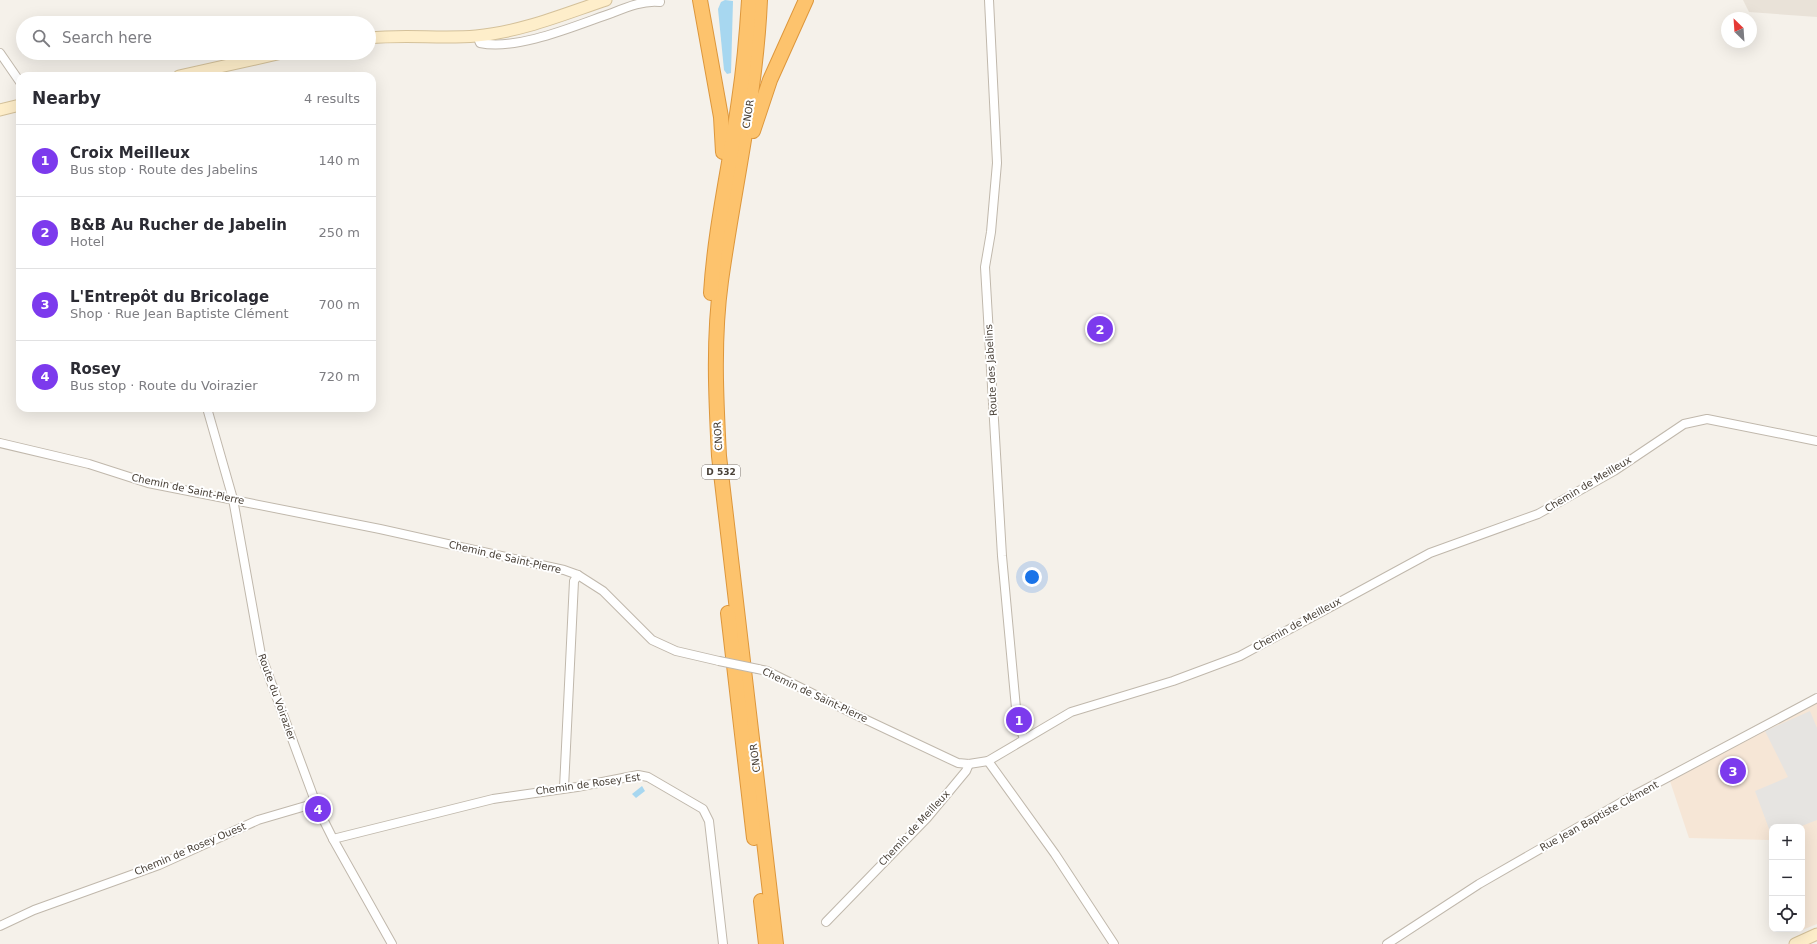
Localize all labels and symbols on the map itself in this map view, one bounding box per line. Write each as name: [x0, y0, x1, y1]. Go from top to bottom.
north arrow: [1721, 12, 1757, 48]
street label: CNOR: [740, 99, 756, 129]
pin: 2: [1087, 314, 1113, 344]
street label: Route des Jabelins: [983, 324, 999, 416]
street label: CNOR: [712, 421, 724, 451]
street label: Chemin de Meilleux: [1543, 454, 1633, 514]
road number: D 532: [702, 465, 740, 479]
street label: Chemin de Saint-Pierre: [131, 472, 245, 506]
street label: Chemin de Saint-Pierre: [448, 539, 562, 575]
your location: [1022, 567, 1042, 587]
street label: Chemin de Meilleux: [1251, 595, 1343, 653]
street label: Route du Voirazier: [256, 652, 298, 743]
street label: Chemin de Saint-Pierre: [761, 666, 869, 724]
pin: 1: [1006, 705, 1032, 735]
street label: CNOR: [748, 743, 762, 773]
pin: 3: [1720, 756, 1746, 786]
street label: Chemin de Rosey Est: [535, 771, 641, 797]
street label: Rue Jean Baptiste Clément: [1538, 779, 1660, 853]
street label: Chemin de Meilleux: [876, 788, 952, 868]
pin: 4: [305, 794, 331, 824]
street label: Chemin de Rosey Ouest: [133, 821, 247, 877]

